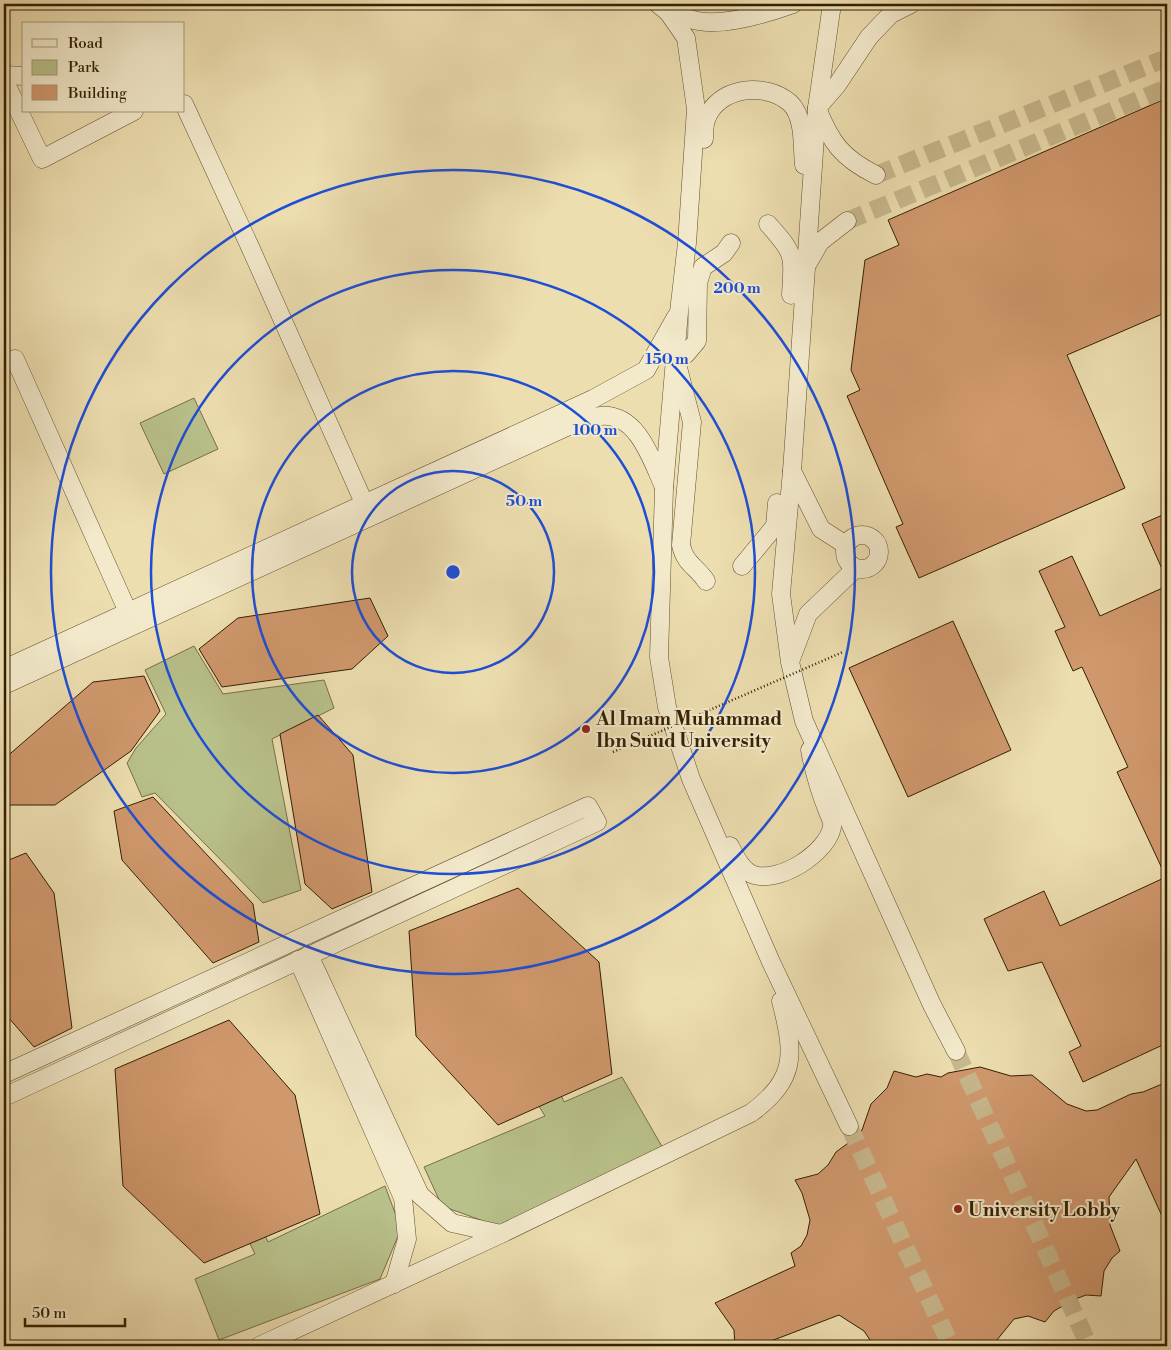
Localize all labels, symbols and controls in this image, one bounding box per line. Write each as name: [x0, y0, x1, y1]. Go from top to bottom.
legend: [22, 22, 185, 112]
text: Road: [68, 34, 103, 53]
text: Park: [68, 58, 100, 77]
text: Building: [67, 84, 127, 103]
text: 200 m: [713, 279, 761, 298]
text: 150 m: [645, 350, 689, 369]
text: 100 m: [573, 421, 618, 440]
text: 50 m: [506, 492, 542, 511]
centre of rings: [444, 563, 462, 581]
place label: Al Imam Muhammad Ibn Suud University: [595, 707, 782, 753]
marker: Al Imam Muhammad Ibn Suud University: [580, 723, 592, 735]
place label: University Lobby: [968, 1198, 1121, 1222]
marker: University Lobby: [952, 1203, 964, 1215]
scale bar: [25, 1295, 125, 1327]
text: 50 m: [32, 1304, 66, 1323]

